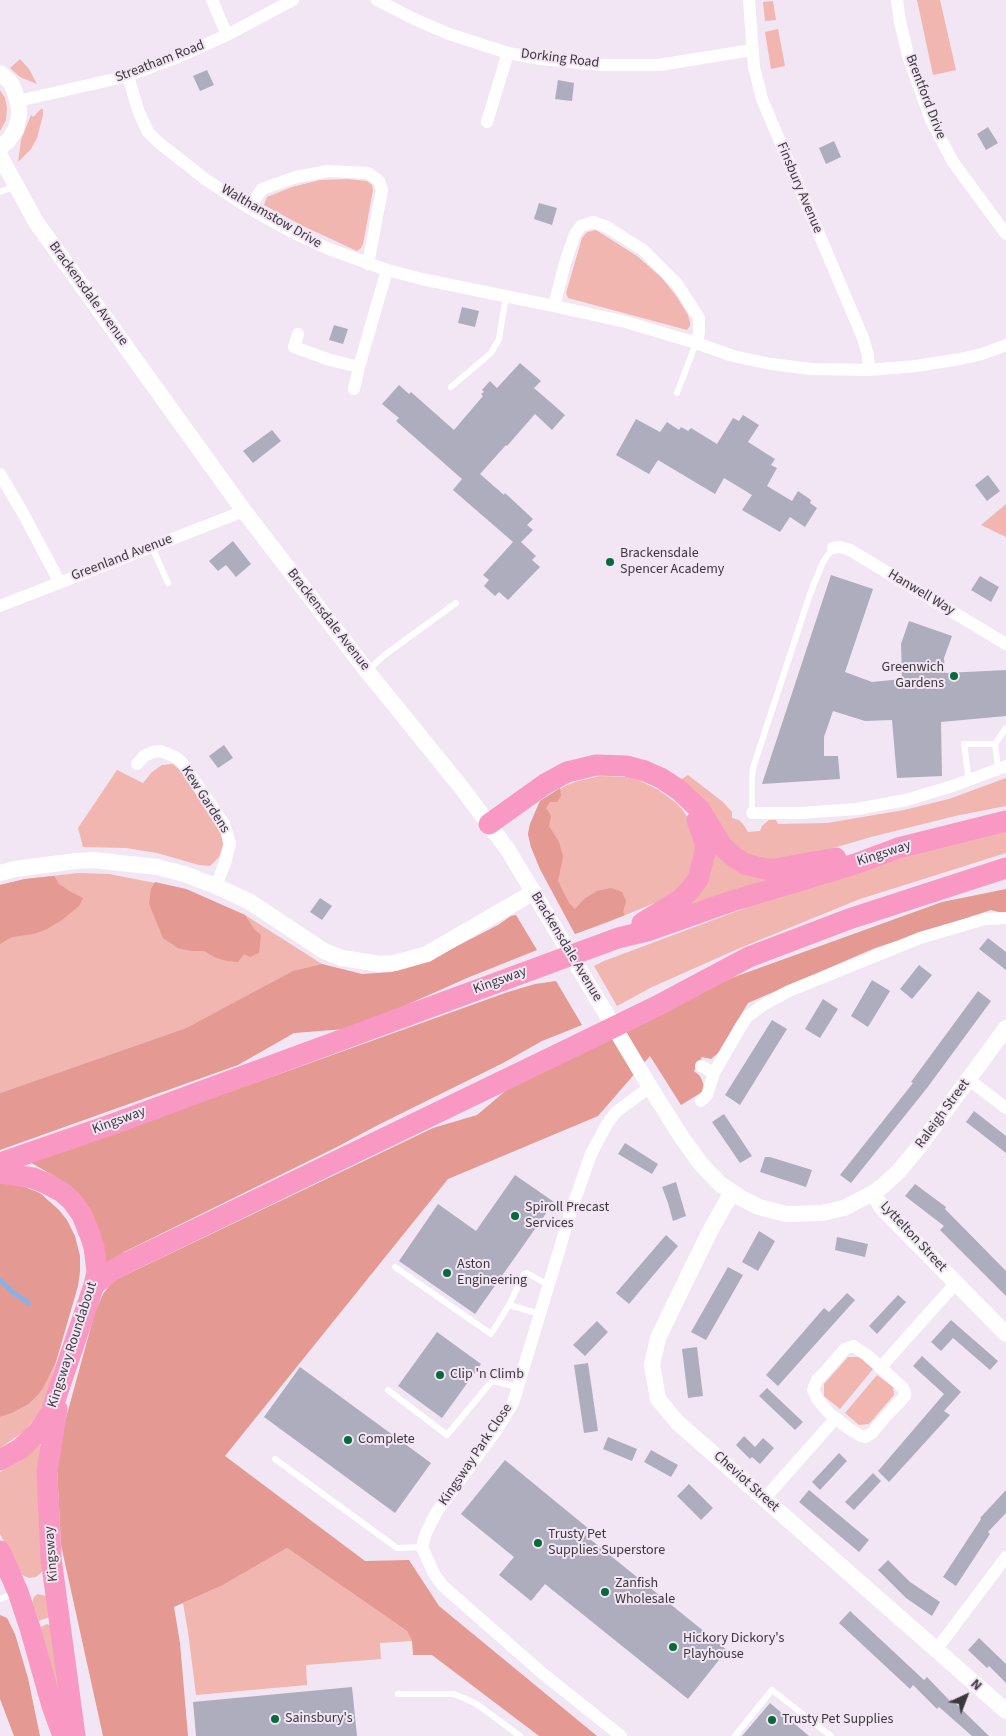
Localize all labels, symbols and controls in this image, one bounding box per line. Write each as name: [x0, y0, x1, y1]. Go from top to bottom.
street label: Streatham Road: [113, 37, 207, 87]
street label: Dorking Road: [520, 46, 600, 72]
street label: Brentford Drive: [901, 52, 949, 142]
street label: Finsbury Avenue: [772, 140, 826, 236]
street label: Walthamstow Drive: [218, 181, 324, 253]
street label: Brackensdale Avenue: [45, 239, 131, 349]
street label: Greenland Avenue: [69, 531, 175, 585]
place label: Brackensdale Spencer Academy: [620, 546, 724, 578]
marker: Brackensdale Spencer Academy: [604, 556, 616, 568]
street label: Brackensdale Avenue: [283, 566, 373, 674]
street label: Hanwell Way: [884, 566, 958, 620]
place label: Greenwich Gardens: [882, 660, 944, 692]
marker: Greenwich Gardens: [948, 670, 960, 682]
street label: Kew Gardens: [177, 763, 233, 837]
street label: Kingsway: [855, 837, 913, 871]
street label: Brackensdale Avenue: [527, 889, 605, 1005]
street label: Kingsway: [471, 964, 529, 998]
street label: Raleigh Street: [912, 1076, 974, 1152]
street label: Kingsway: [90, 1104, 148, 1138]
street label: Lyttelton Street: [876, 1198, 950, 1276]
place label: Spiroll Precast Services: [525, 1200, 609, 1232]
marker: Spiroll Precast Services: [509, 1210, 521, 1222]
place label: Aston Engineering: [457, 1257, 527, 1290]
marker: Aston Engineering: [441, 1267, 453, 1279]
street label: Kingsway Roundabout: [45, 1280, 101, 1410]
place label: Clip 'n Climb: [450, 1367, 524, 1383]
marker: Clip 'n Climb: [434, 1369, 446, 1381]
street label: Kingsway Park Close: [436, 1401, 516, 1509]
place label: Complete: [358, 1432, 415, 1448]
marker: Complete: [342, 1434, 354, 1446]
street label: Cheviot Street: [710, 1448, 782, 1516]
street label: Kingsway: [42, 1526, 62, 1582]
place label: Trusty Pet Supplies Superstore: [548, 1527, 665, 1560]
marker: Trusty Pet Supplies Superstore: [532, 1537, 544, 1549]
place label: Zanfish Wholesale: [615, 1576, 675, 1608]
marker: Zanfish Wholesale: [599, 1586, 611, 1598]
place label: Hickory Dickory's Playhouse: [683, 1631, 784, 1664]
marker: Hickory Dickory's Playhouse: [667, 1641, 679, 1653]
north arrow: [941, 1671, 991, 1721]
text: N: [966, 1675, 986, 1696]
place label: Sainsbury's: [285, 1711, 353, 1727]
place label: Trusty Pet Supplies: [782, 1712, 893, 1728]
marker: Sainsbury's: [269, 1713, 281, 1725]
marker: Trusty Pet Supplies: [766, 1714, 778, 1726]

